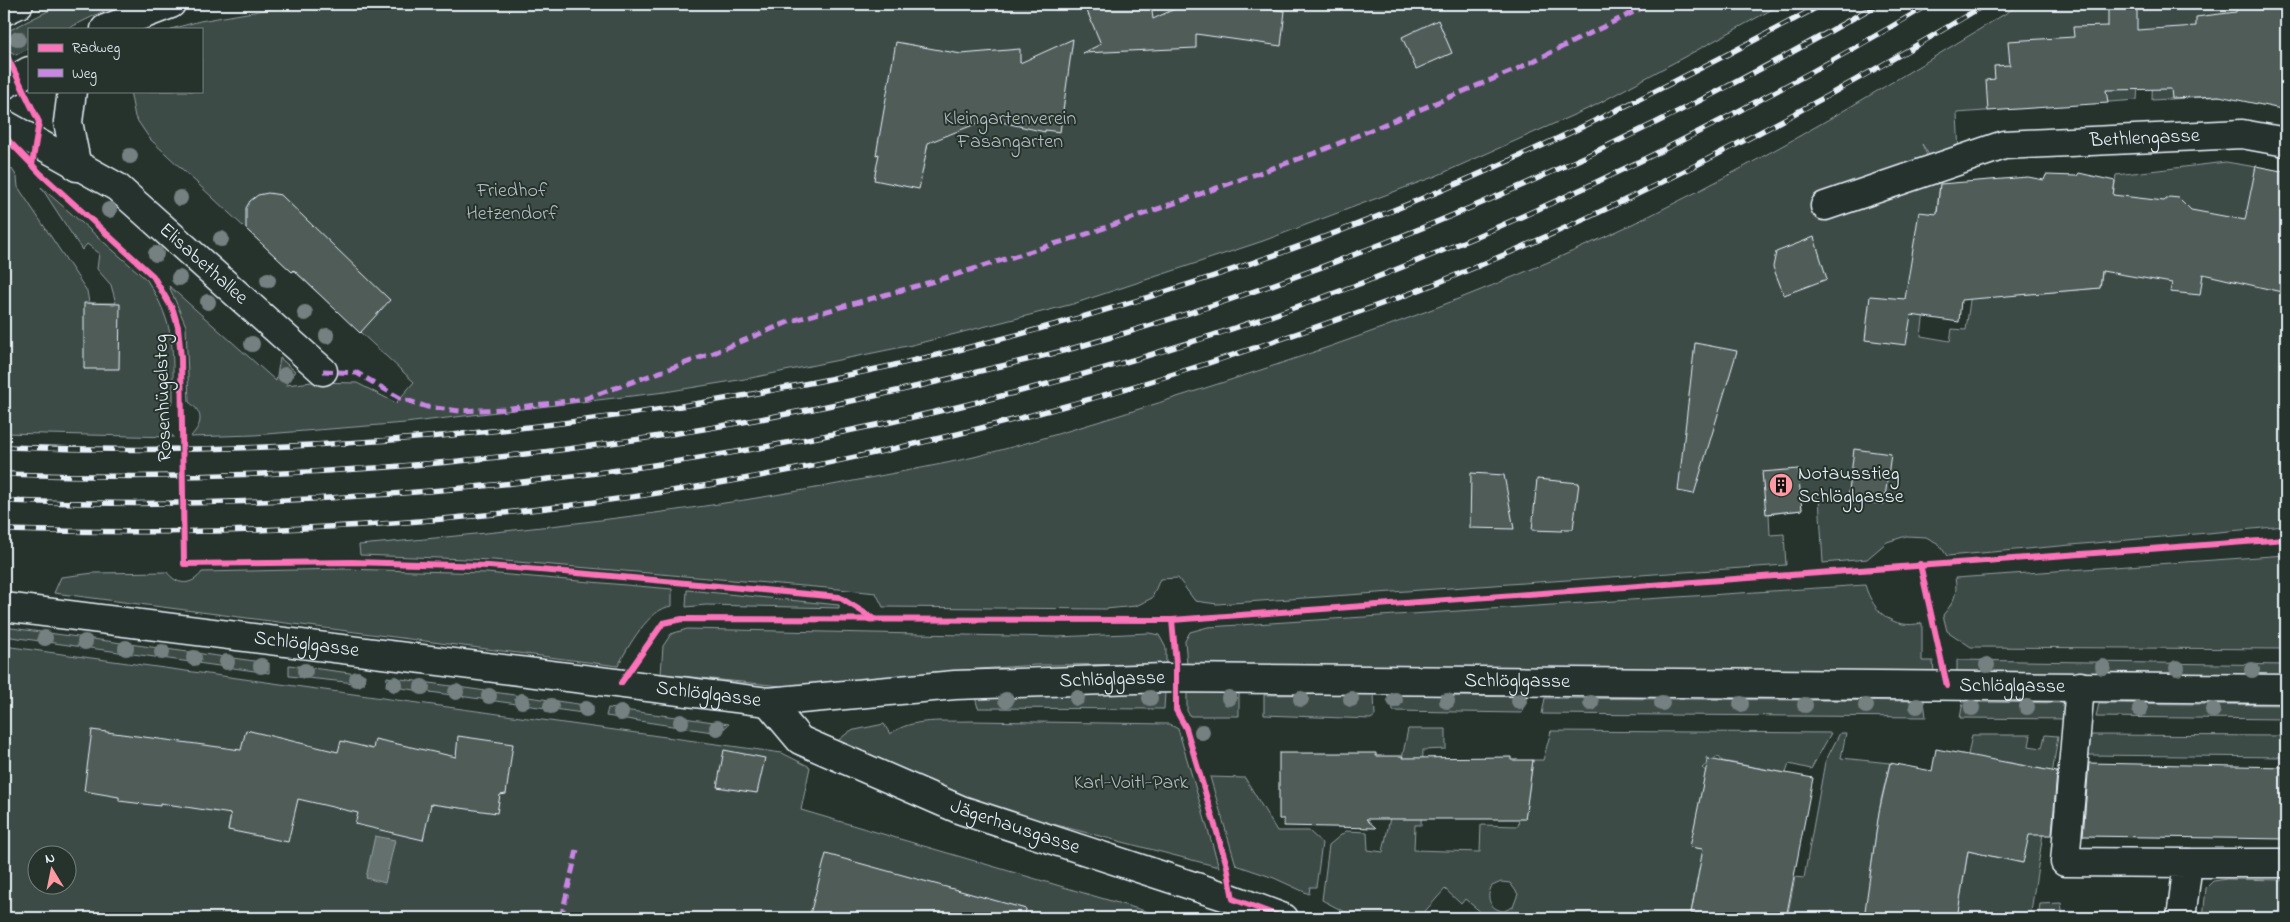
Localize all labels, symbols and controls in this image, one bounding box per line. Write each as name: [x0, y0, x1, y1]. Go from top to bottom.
legend: [28, 28, 202, 92]
text: Radweg: [72, 37, 120, 60]
text: Weg: [72, 63, 97, 86]
park label: Kleingartenverein Fasangarten: [944, 105, 1077, 158]
street label: Bethlengasse: [2088, 121, 2200, 156]
park label: Friedhof Hetzendorf: [466, 177, 559, 229]
street label: Elisabethallee: [152, 216, 254, 312]
street label: Rosenhügelsteg: [147, 334, 182, 462]
place label: Notausstieg Schlöglgasse: [1798, 460, 1904, 513]
building icon: Notausstieg Schlöglgasse: [1768, 472, 1794, 498]
street label: Schlöglgasse: [252, 624, 361, 666]
street label: Schlöglgasse: [1059, 664, 1166, 696]
street label: Schlöglgasse: [1464, 666, 1570, 697]
street label: Schlöglgasse: [1959, 671, 2065, 702]
street label: Schlöglgasse: [654, 674, 763, 716]
park label: Karl-Voitl-Park: [1074, 769, 1189, 798]
street label: Jägerhausgasse: [945, 792, 1084, 862]
north arrow: [28, 844, 78, 894]
text: N: [44, 848, 56, 870]

